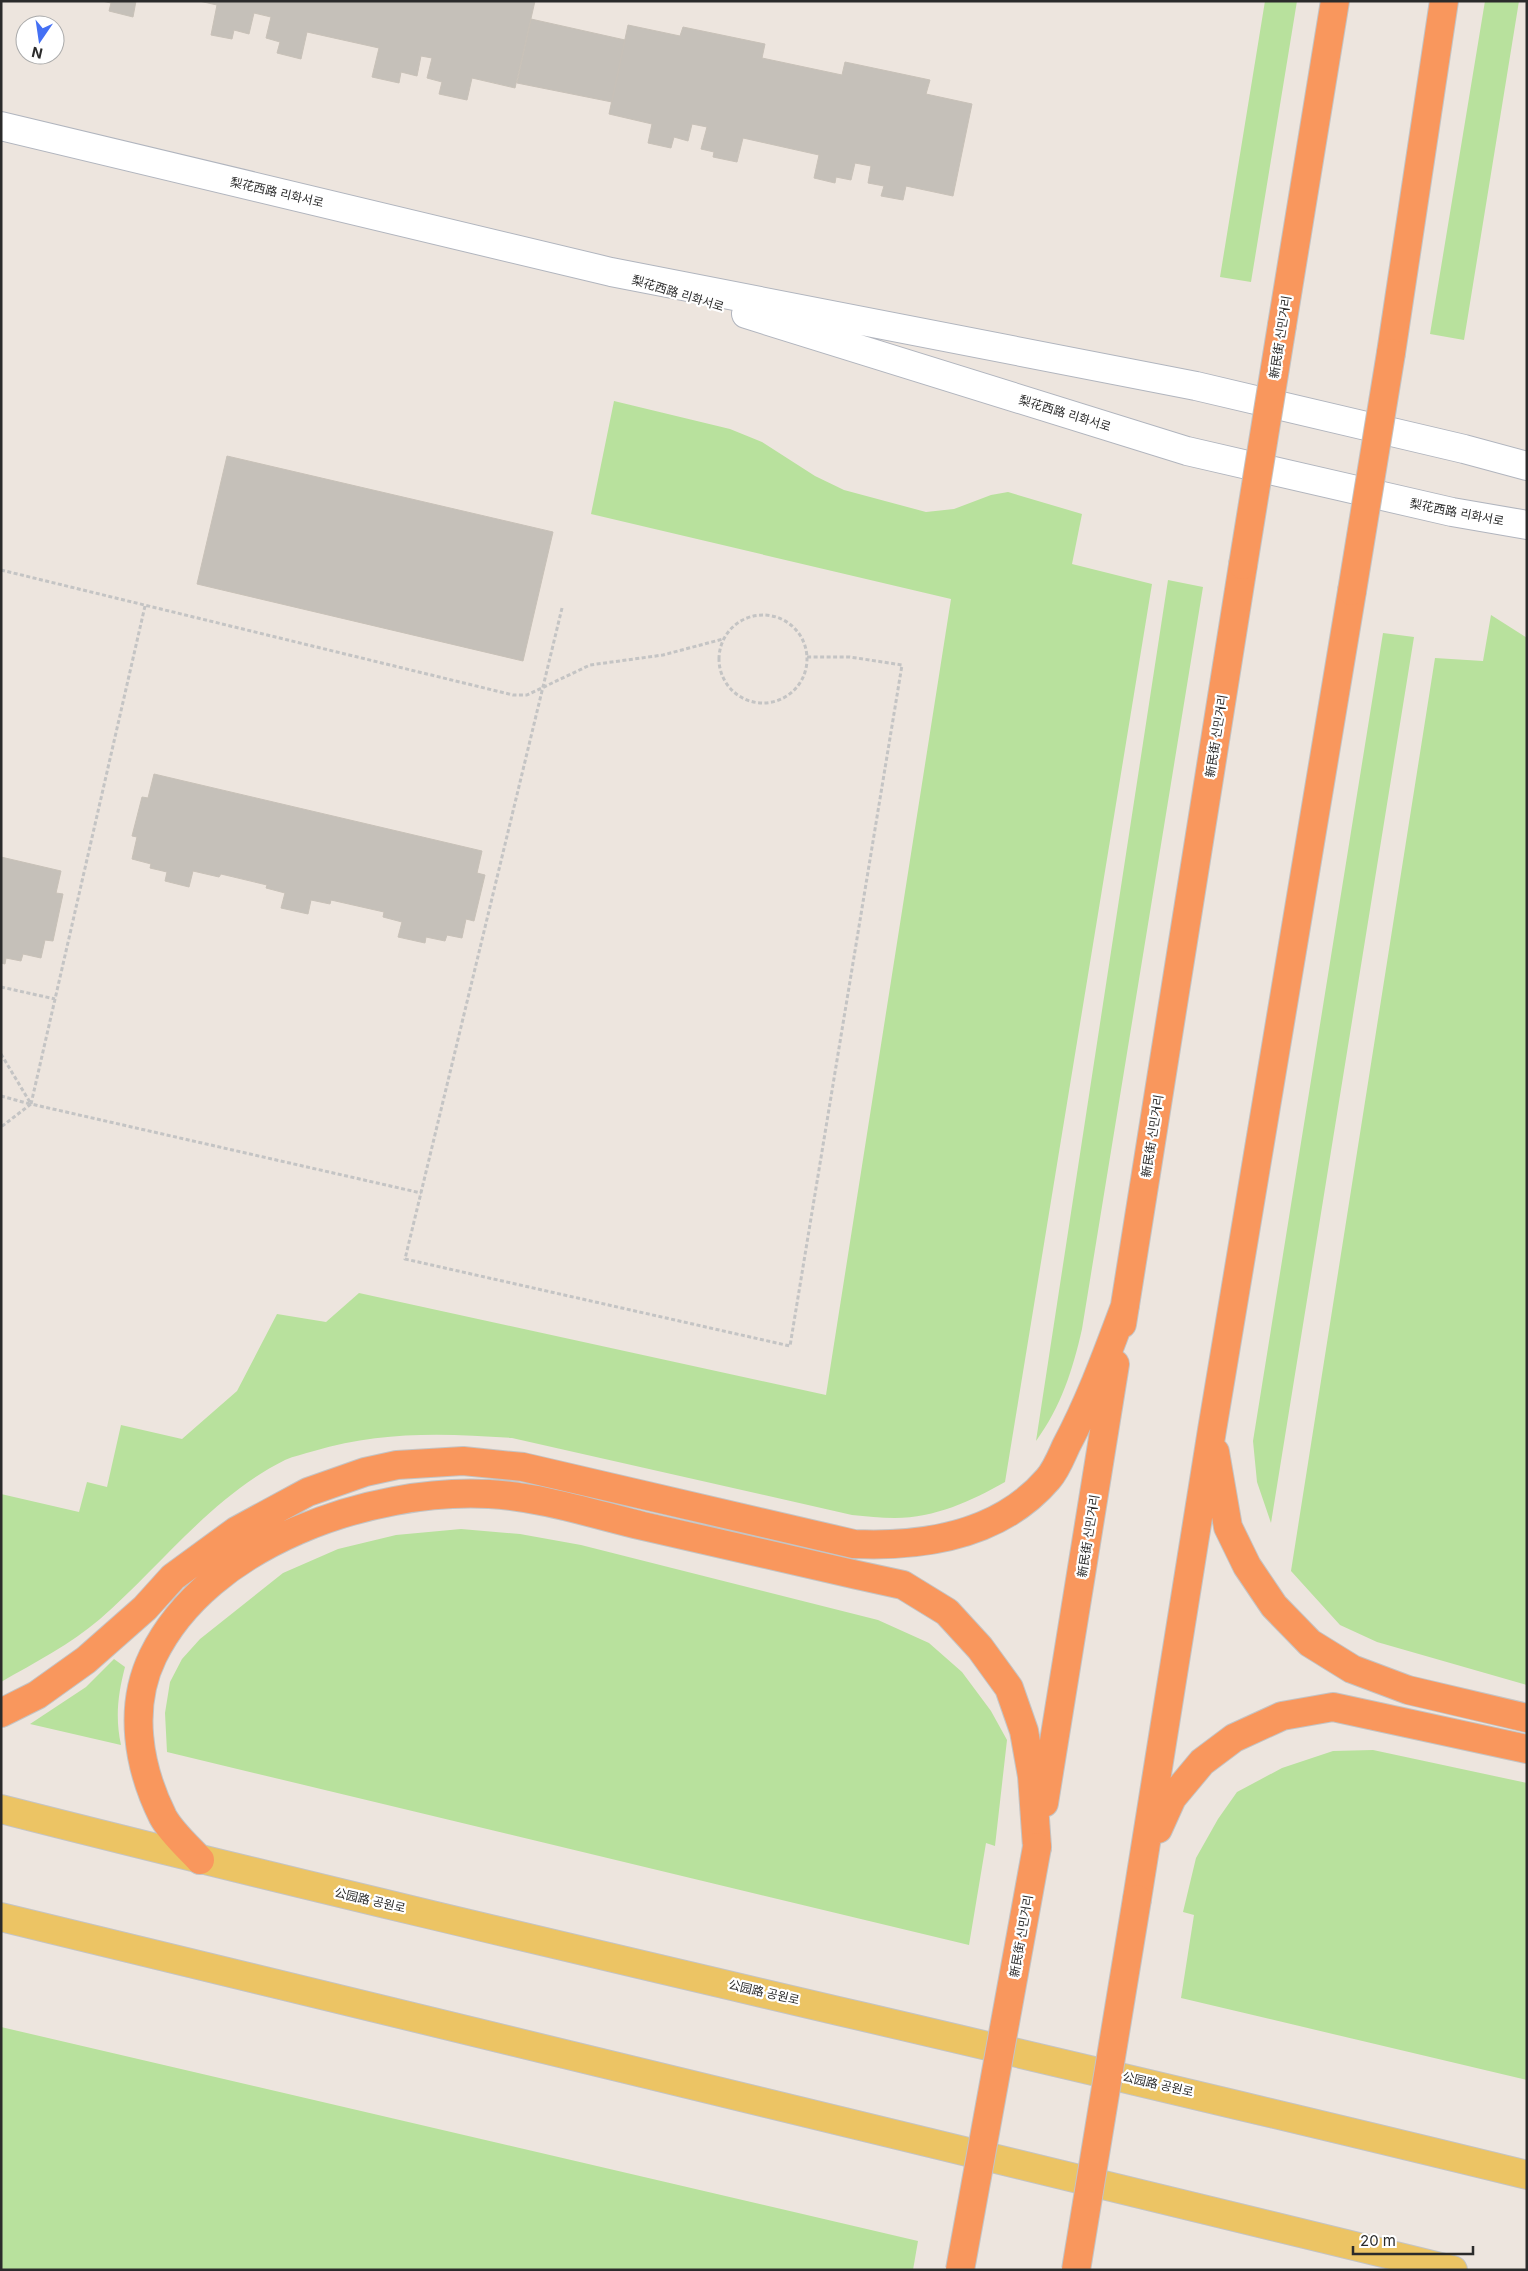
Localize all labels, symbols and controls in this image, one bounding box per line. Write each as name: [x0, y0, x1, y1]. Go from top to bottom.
north arrow: [15, 15, 65, 65]
text: N: [30, 44, 44, 63]
street label: 梨花西路 리화서로: [229, 174, 325, 210]
street label: 梨花西路 리화서로: [630, 272, 726, 314]
street label: 新民街 신민거리: [1266, 295, 1294, 379]
street label: 梨花西路 리화서로: [1017, 392, 1113, 434]
street label: 梨花西路 리화서로: [1409, 496, 1505, 528]
street label: 新民街 신민거리: [1202, 694, 1230, 778]
street label: 新民街 신민거리: [1138, 1094, 1166, 1178]
street label: 新民街 신민거리: [1074, 1494, 1102, 1578]
street label: 公园路 공원로: [333, 1885, 407, 1915]
street label: 新民街 신민거리: [1006, 1894, 1036, 1978]
street label: 公园路 공원로: [727, 1977, 801, 2007]
street label: 公园路 공원로: [1121, 2069, 1195, 2099]
scale bar: [1353, 2224, 1473, 2256]
text: 20 m: [1360, 2231, 1396, 2250]

